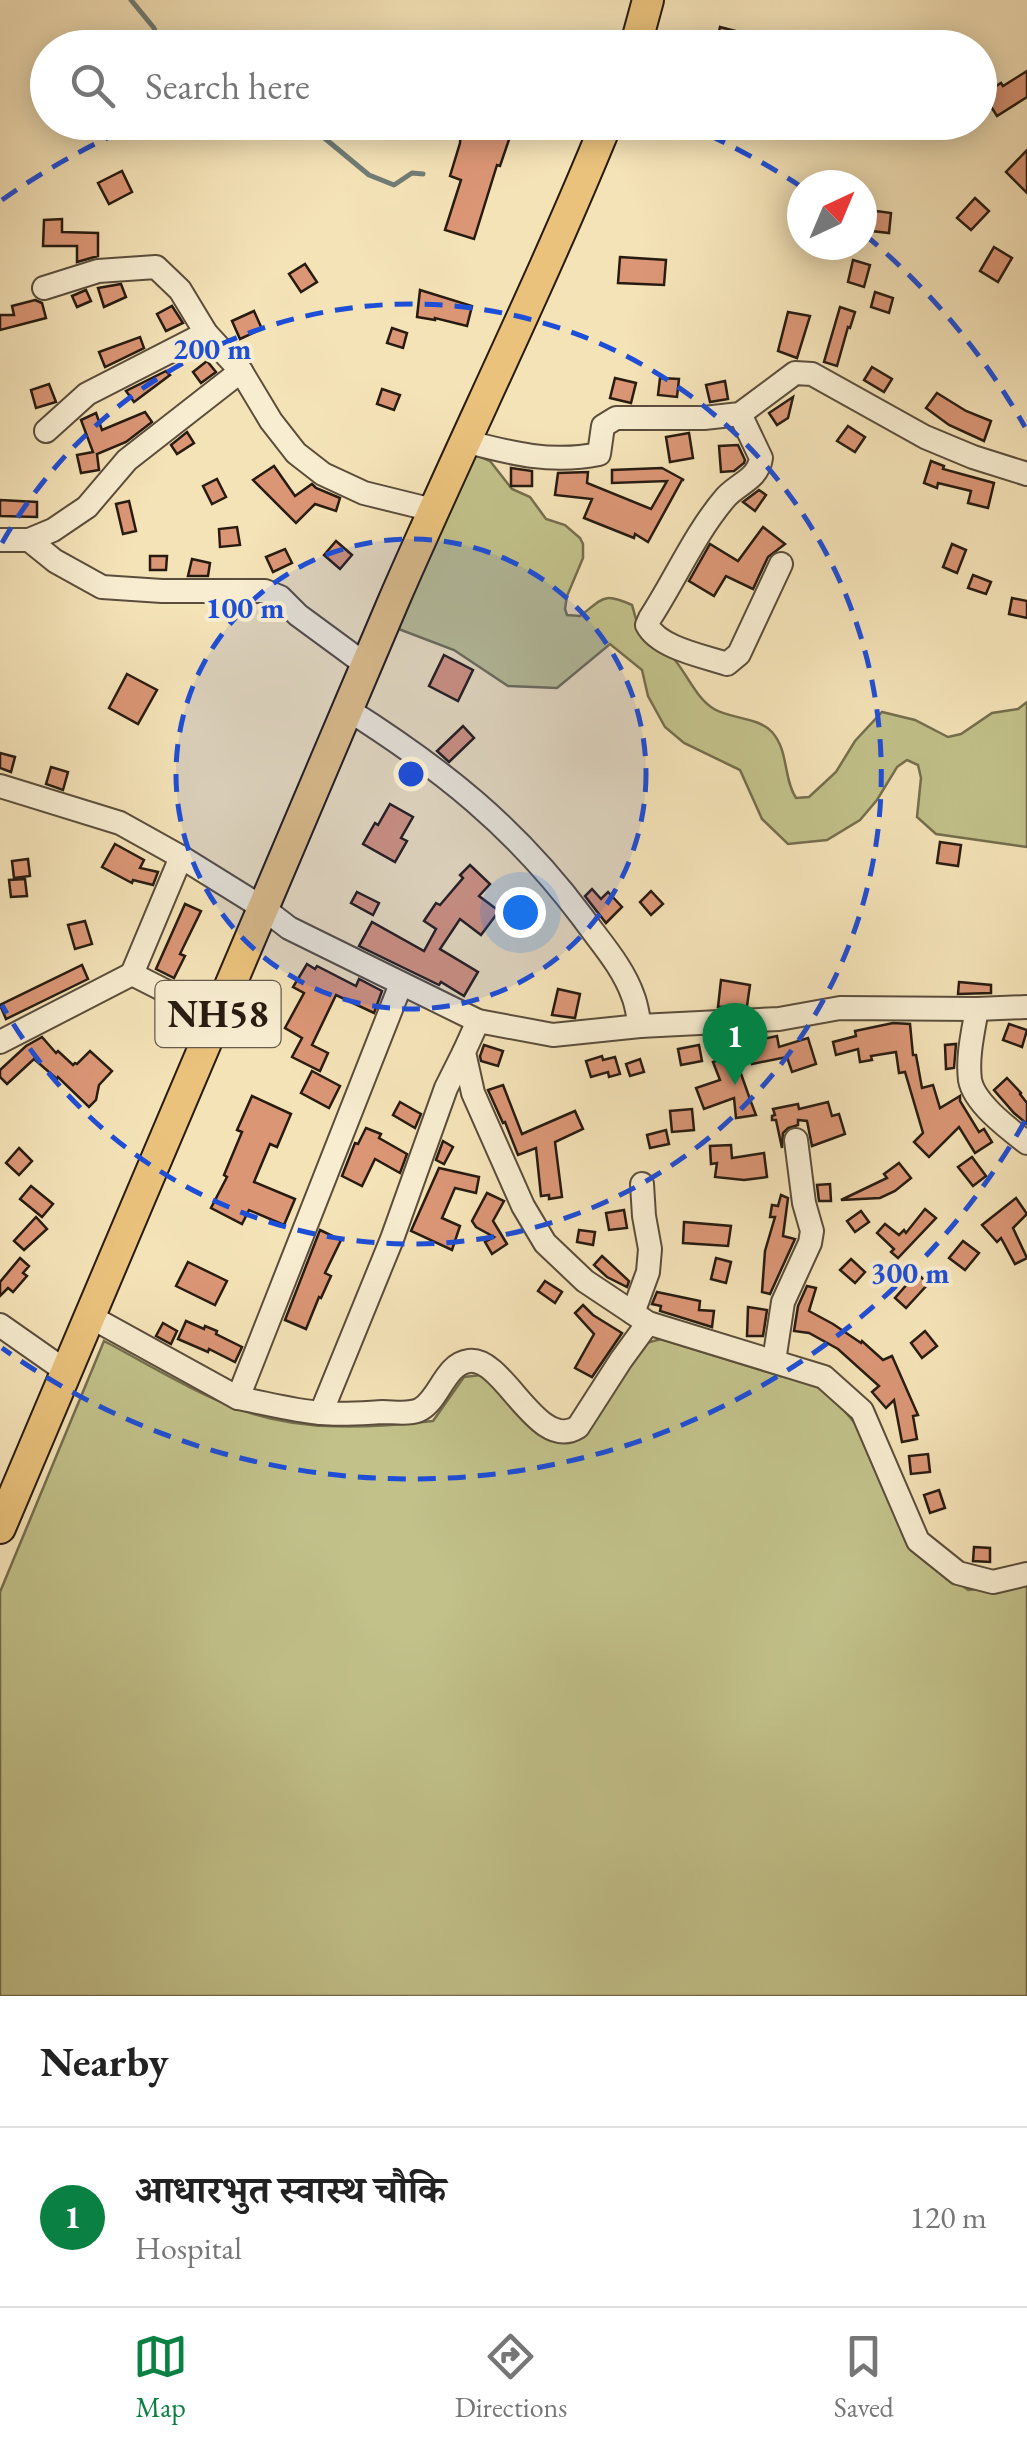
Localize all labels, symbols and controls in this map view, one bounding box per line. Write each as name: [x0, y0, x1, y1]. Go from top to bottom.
search box: [30, 30, 997, 140]
icon: search: [65, 58, 120, 113]
text: Search here: [145, 61, 310, 110]
north arrow: [787, 170, 877, 260]
text: 200 m: [173, 329, 251, 368]
text: 100 m: [206, 588, 284, 627]
centre of rings: [393, 756, 429, 792]
your location: [495, 887, 546, 938]
road number: NH58: [156, 981, 280, 1047]
pin: 1: [702, 1002, 768, 1085]
text: 300 m: [871, 1253, 949, 1292]
text: Nearby: [40, 2034, 169, 2089]
text: आधारभुत स्वास्थ चौकि: [135, 2165, 446, 2214]
text: 1: [64, 2196, 81, 2238]
text: 120 m: [910, 2196, 987, 2238]
text: Hospital: [135, 2227, 242, 2269]
tab: Map: [133, 2329, 188, 2425]
tab: Directions: [455, 2329, 567, 2425]
tab: Saved: [834, 2329, 894, 2425]

